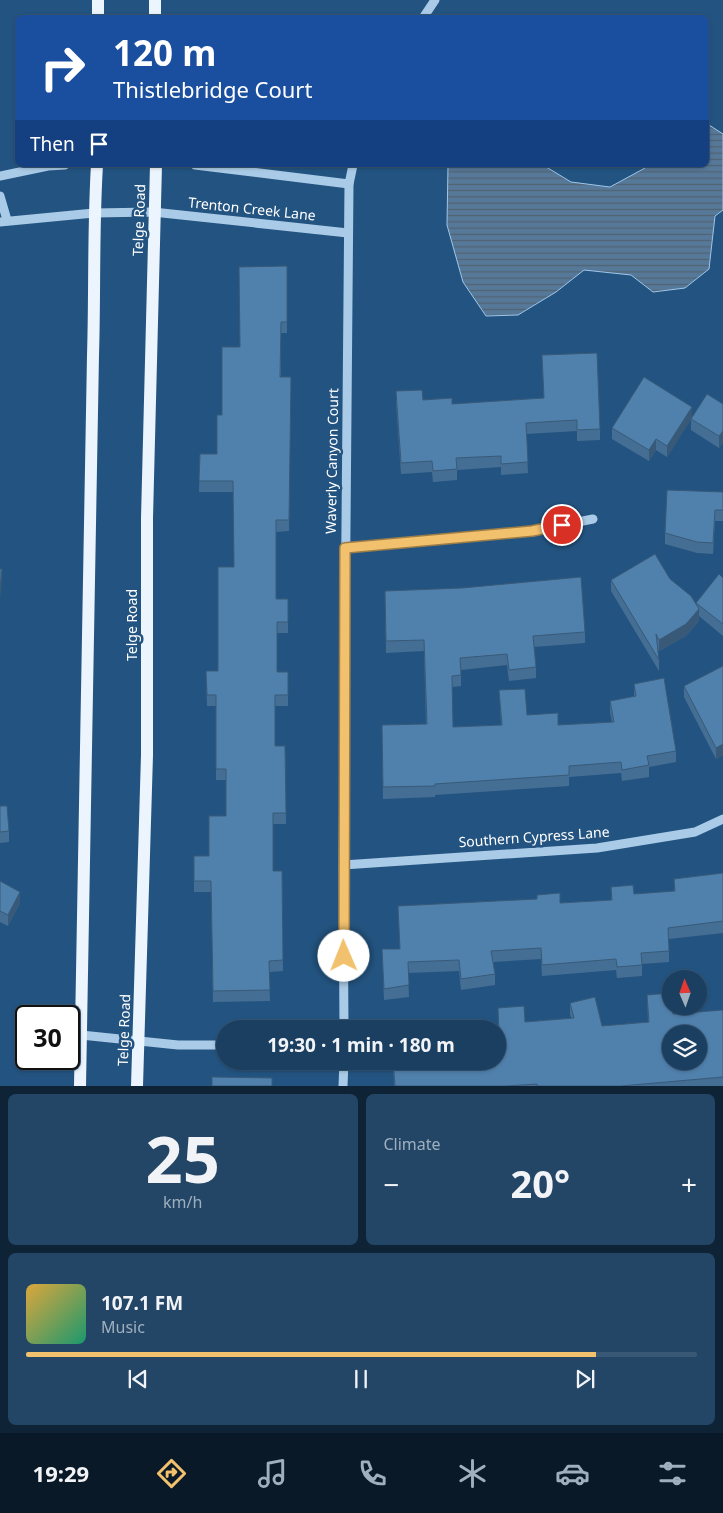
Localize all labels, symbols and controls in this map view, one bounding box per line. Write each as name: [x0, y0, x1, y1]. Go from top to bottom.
text: 120 m: [113, 29, 216, 76]
icon: right: [30, 35, 95, 100]
text: Thistlebridge Court: [113, 74, 312, 104]
icon: arrive: [85, 130, 113, 158]
text: Then: [30, 131, 75, 157]
street label: Telge Road: [128, 184, 149, 256]
street label: Trenton Creek Lane: [187, 192, 317, 225]
street label: Waverly Canyon Court: [321, 388, 342, 534]
pin: [541, 504, 583, 546]
icon: arrive: [548, 511, 576, 539]
street label: Telge Road: [122, 589, 141, 661]
street label: Southern Cypress Lane: [458, 822, 610, 851]
position arrow: [317, 929, 369, 981]
north arrow: [662, 970, 708, 1015]
map controls: [662, 970, 707, 1070]
street label: Telge Road: [113, 994, 134, 1066]
speed limit sign: 30: [15, 1005, 80, 1070]
button: layers: [662, 1025, 707, 1070]
text: 19:30 · 1 min · 180 m: [267, 1032, 455, 1058]
text: 25: [146, 1114, 220, 1202]
text: Climate: [384, 1133, 441, 1155]
text: 20°: [510, 1157, 570, 1209]
text: −: [384, 1165, 400, 1203]
text: +: [681, 1165, 697, 1203]
text: km/h: [163, 1191, 202, 1213]
text: 107.1 FM: [101, 1290, 183, 1316]
text: Music: [101, 1316, 145, 1338]
icon: previous: [124, 1365, 152, 1393]
icon: pause: [347, 1365, 375, 1393]
icon: next: [571, 1365, 599, 1393]
icon: directions: [154, 1456, 189, 1491]
icon: music: [255, 1456, 290, 1491]
icon: phone: [355, 1456, 390, 1491]
icon: climate: [455, 1456, 490, 1491]
icon: car: [555, 1456, 590, 1491]
icon: filters: [655, 1456, 690, 1491]
text: 19:29: [33, 1458, 89, 1488]

